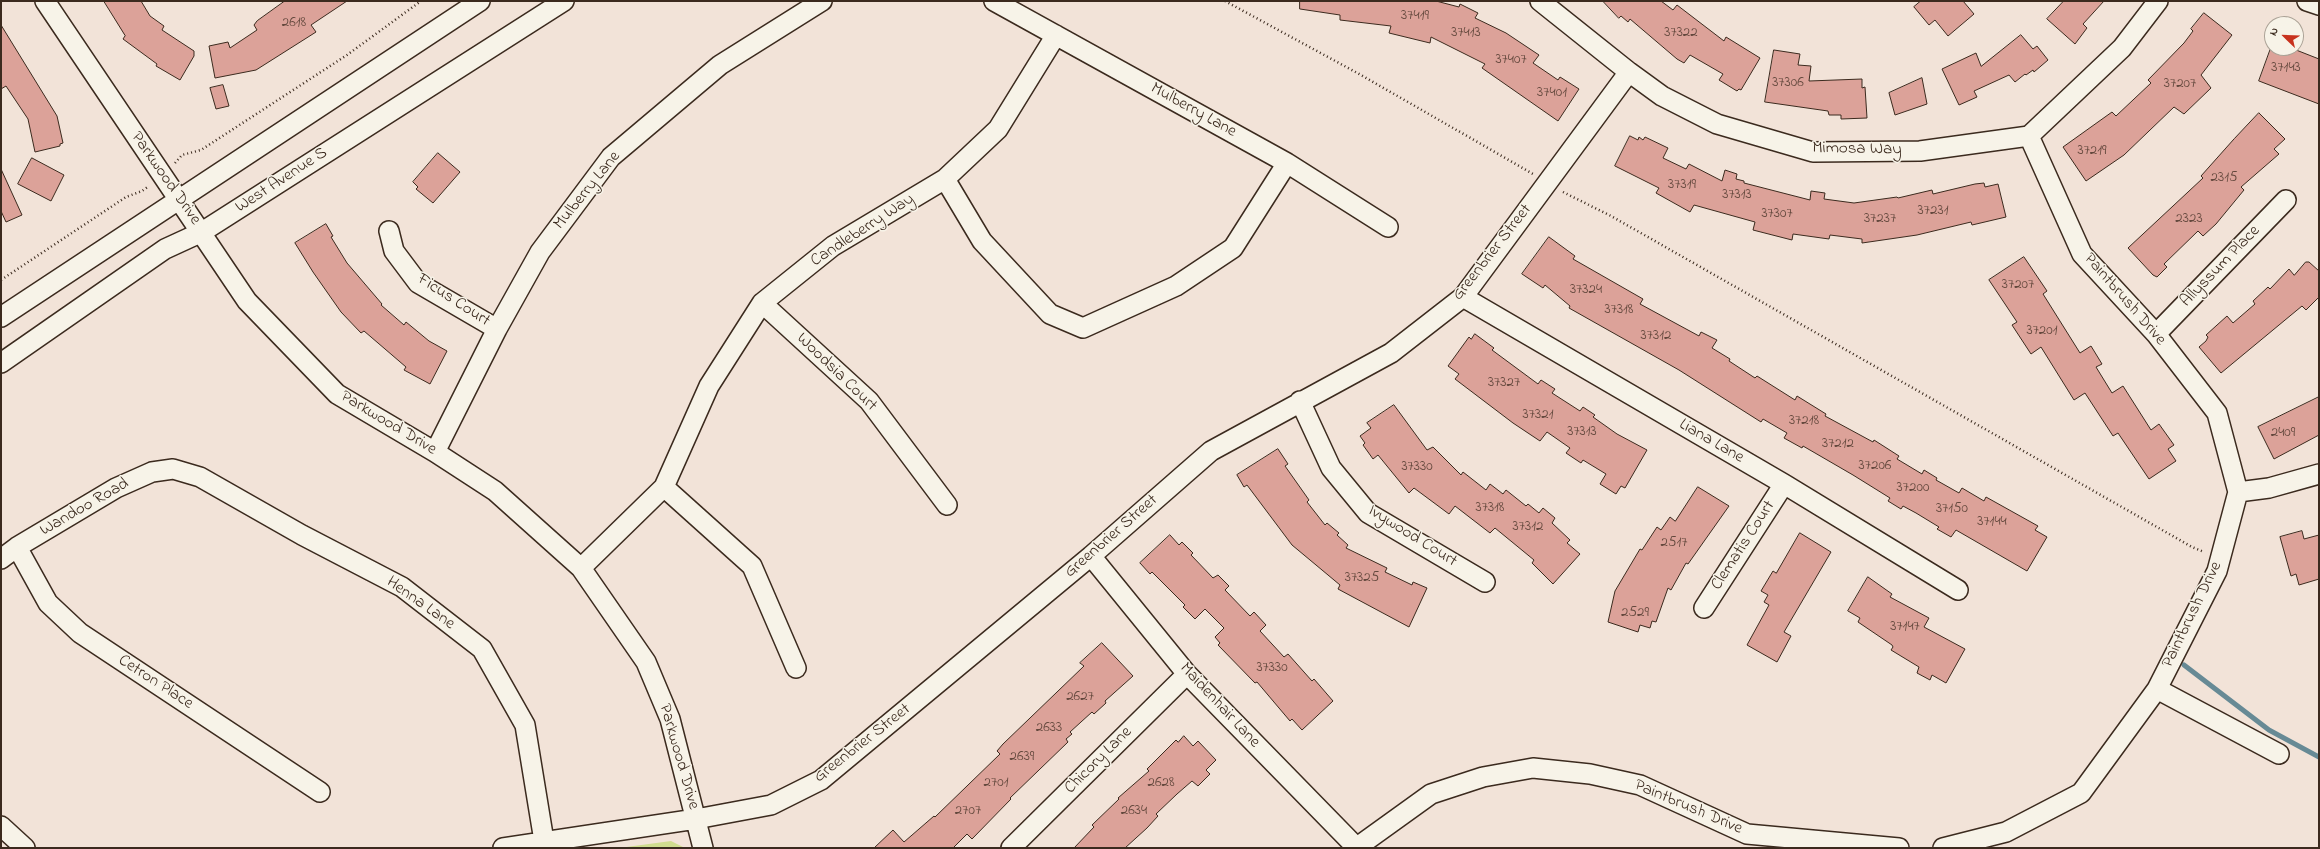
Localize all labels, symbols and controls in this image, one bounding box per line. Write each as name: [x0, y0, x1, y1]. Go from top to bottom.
house number: 37419: [1401, 8, 1429, 26]
house number: 2618: [282, 15, 306, 33]
north arrow: [2264, 16, 2304, 56]
house number: 37413: [1451, 25, 1481, 43]
house number: 37322: [1664, 25, 1698, 43]
text: N: [2265, 25, 2283, 38]
house number: 37407: [1495, 52, 1527, 70]
house number: 37143: [2271, 60, 2301, 78]
house number: 37306: [1772, 75, 1804, 93]
house number: 37207: [2164, 76, 2196, 94]
street label: Mulberry Lane: [1146, 79, 1240, 143]
house number: 37401: [1537, 85, 1567, 103]
street label: Parkwood Drive: [125, 129, 205, 229]
street label: Mimosa Way: [1812, 139, 1902, 161]
house number: 37219: [2077, 143, 2107, 161]
street label: West Avenue S: [232, 144, 332, 218]
street label: Mulberry Lane: [550, 148, 626, 234]
house number: 2315: [2211, 170, 2237, 188]
house number: 37319: [1668, 177, 1696, 195]
house number: 37313: [1722, 187, 1752, 205]
street label: Candleberry Way: [807, 190, 919, 272]
street label: Greenbrier Street: [1449, 201, 1537, 305]
house number: 37231: [1918, 203, 1948, 221]
house number: 37307: [1761, 206, 1793, 224]
house number: 37237: [1864, 211, 1896, 229]
house number: 2323: [2175, 211, 2203, 229]
street label: Allyssum Place: [2177, 222, 2265, 312]
street label: Paintbrush Drive: [2078, 250, 2170, 350]
street label: Ficus Court: [413, 270, 493, 332]
house number: 37207: [2002, 277, 2034, 295]
house number: 37324: [1570, 282, 1602, 300]
house number: 37318: [1605, 302, 1633, 320]
house number: 37201: [2026, 323, 2058, 341]
house number: 37312: [1641, 328, 1671, 346]
street label: Woodsia Court: [791, 329, 881, 417]
house number: 37327: [1488, 375, 1520, 393]
street label: Parkwood Drive: [336, 387, 440, 461]
house number: 37321: [1523, 407, 1553, 425]
house number: 37218: [1789, 413, 1819, 431]
street label: Liana Lane: [1675, 415, 1747, 469]
house number: 37313: [1567, 424, 1597, 442]
house number: 2409: [2271, 425, 2295, 443]
house number: 37212: [1822, 436, 1854, 454]
house number: 37206: [1859, 458, 1891, 476]
house number: 37330: [1401, 459, 1433, 477]
street label: Wandoo Road: [37, 474, 133, 542]
house number: 37200: [1897, 480, 1929, 498]
street label: Greenbrier Street: [1061, 491, 1163, 583]
street label: Clematis Court: [1707, 497, 1781, 595]
house number: 37318: [1476, 500, 1504, 518]
house number: 37150: [1936, 501, 1968, 519]
street label: Ivywood Court: [1364, 502, 1460, 572]
house number: 37144: [1977, 514, 2007, 532]
house number: 37312: [1513, 519, 1543, 537]
house number: 2517: [1661, 535, 1687, 553]
street label: Paintbrush Drive: [2159, 559, 2227, 671]
house number: 37325: [1345, 570, 1379, 588]
street label: Henna Lane: [382, 573, 458, 635]
house number: 2529: [1621, 605, 1649, 623]
house number: 37147: [1890, 619, 1920, 637]
street label: Cetron Place: [114, 651, 196, 715]
street label: Maidenhair Lane: [1174, 659, 1264, 753]
house number: 37330: [1256, 660, 1288, 678]
house number: 2627: [1066, 689, 1094, 707]
street label: Greenbrier Street: [811, 700, 915, 788]
street label: Parkwood Drive: [653, 702, 703, 812]
house number: 2633: [1036, 720, 1062, 738]
street label: Chicory Lane: [1061, 723, 1137, 799]
house number: 2639: [1010, 749, 1034, 767]
house number: 2701: [984, 775, 1008, 793]
house number: 2628: [1147, 775, 1175, 793]
street label: Paintbrush Drive: [1631, 776, 1745, 840]
house number: 2707: [955, 803, 981, 821]
house number: 2634: [1121, 803, 1147, 821]

